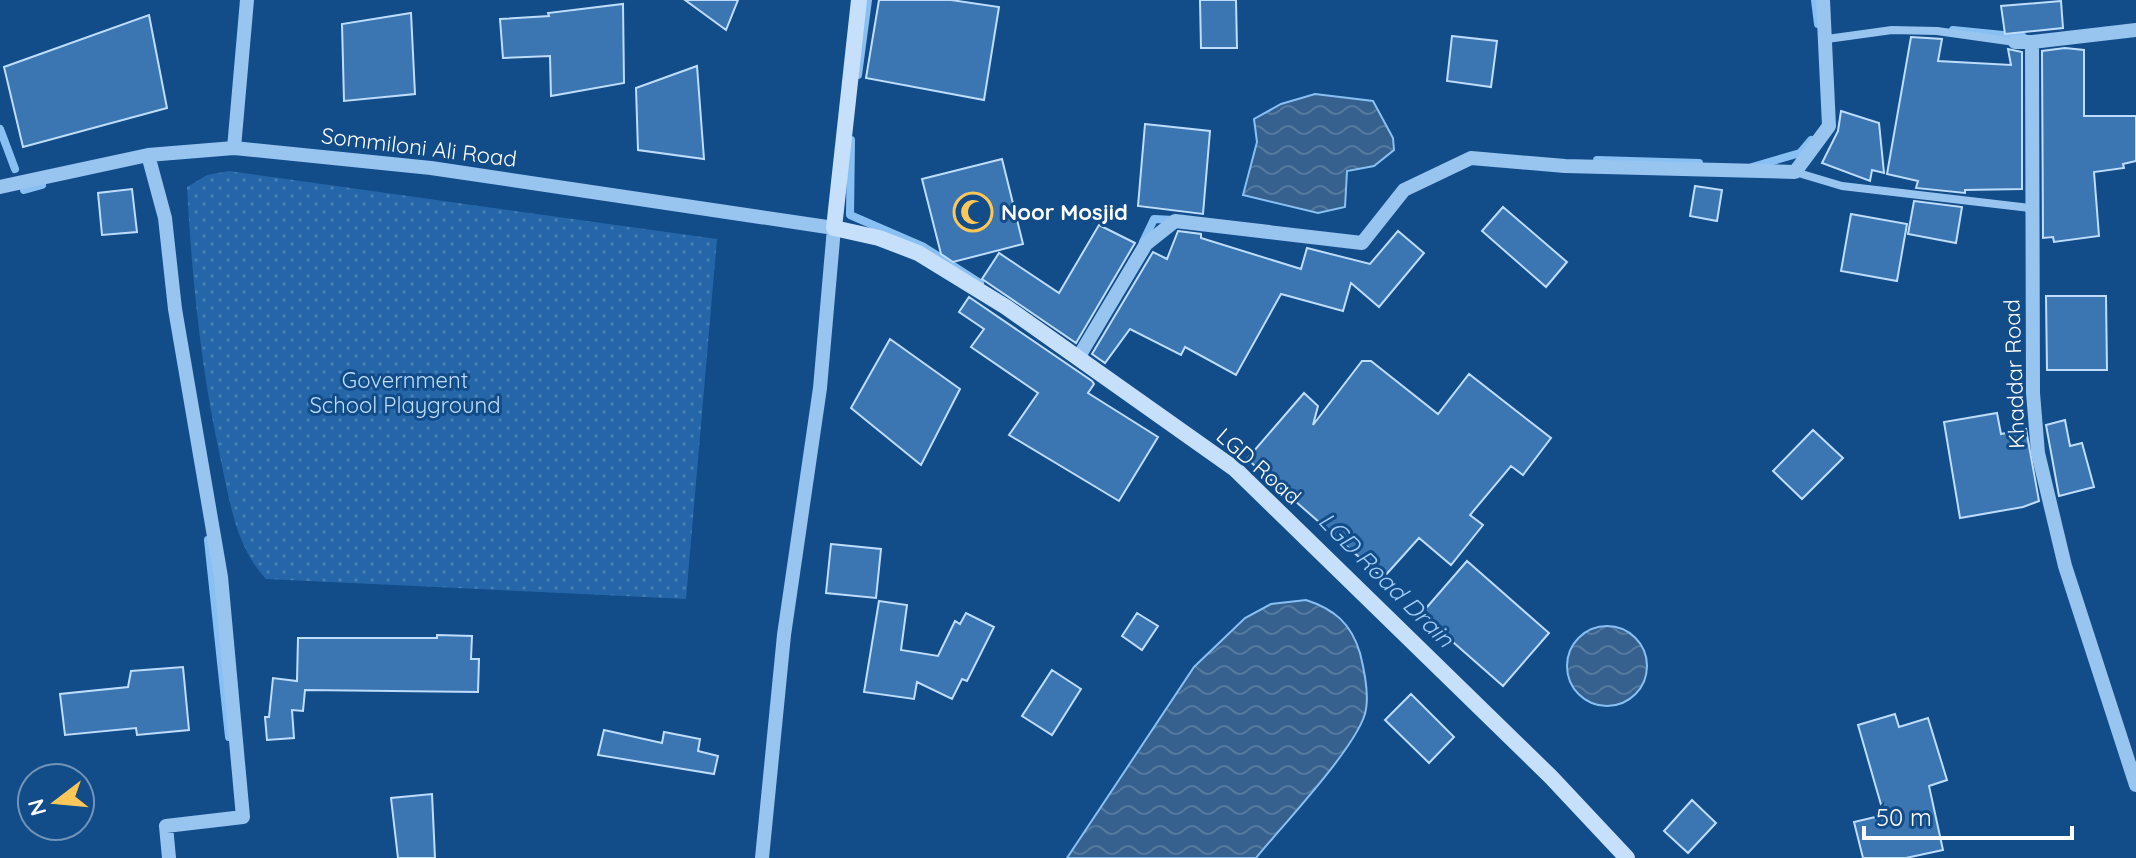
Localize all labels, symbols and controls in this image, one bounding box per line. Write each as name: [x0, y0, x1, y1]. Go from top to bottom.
street label: Sommiloni Ali Road: [320, 121, 518, 173]
mosque icon: Noor Mosjid: [952, 191, 994, 233]
place label: Noor Mosjid: [1001, 198, 1128, 226]
street label: Khaddar Road: [1997, 299, 2031, 449]
park label: Government School Playground: [309, 366, 501, 419]
street label: LGD Road: [1211, 422, 1307, 510]
water label: LGD Road Drain: [1313, 505, 1461, 654]
north arrow: [16, 762, 96, 842]
scale bar: [1864, 790, 2072, 840]
text: N: [21, 796, 52, 819]
text: 50 m: [1876, 802, 1932, 832]

